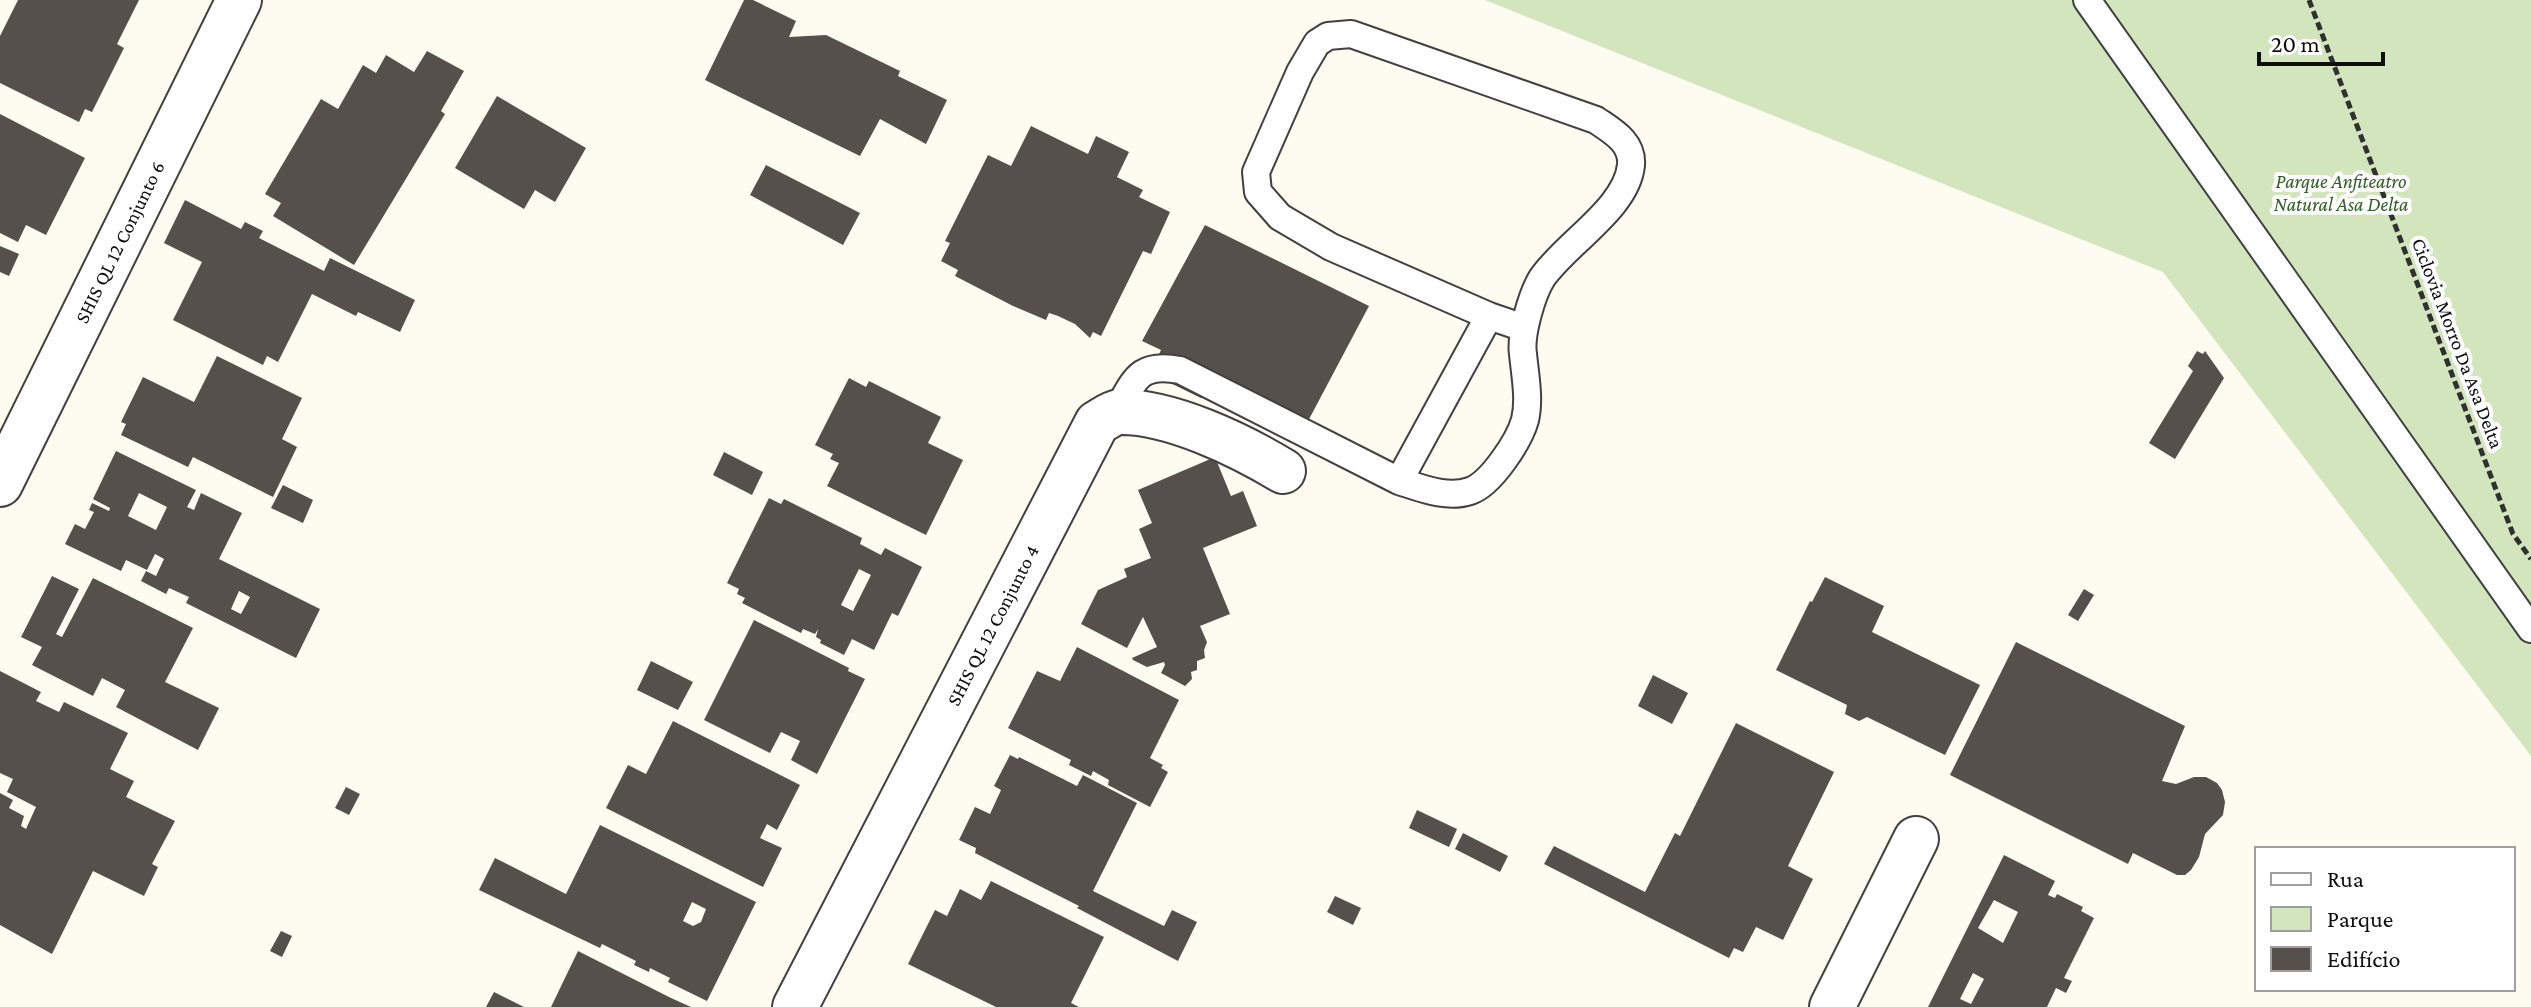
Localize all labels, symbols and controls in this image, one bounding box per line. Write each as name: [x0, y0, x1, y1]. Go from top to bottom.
scale bar: [2259, 16, 2383, 66]
text: 20 m: [2271, 30, 2320, 57]
street label: SHIS QL 12 Conjunto 6: [70, 157, 169, 326]
park label: Parque Anfiteatro Natural Asa Delta: [2274, 170, 2408, 215]
street label: Ciclovia Morro Da Asa Delta: [2408, 235, 2508, 451]
street label: SHIS QL 12 Conjunto 4: [942, 541, 1043, 709]
legend: [2255, 847, 2515, 991]
text: Rua: [2327, 865, 2364, 892]
text: Parque: [2327, 905, 2393, 932]
text: Edifício: [2327, 945, 2400, 972]

